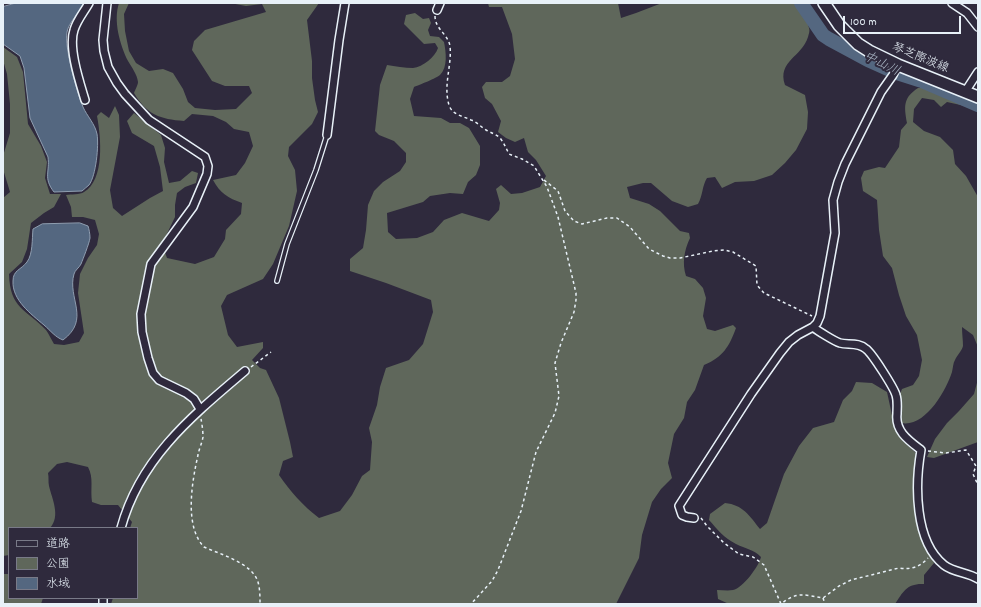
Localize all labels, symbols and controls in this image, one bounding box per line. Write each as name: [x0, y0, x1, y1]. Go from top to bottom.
scale bar: [845, 8, 963, 34]
text: 100 m: [850, 14, 877, 31]
street label: 琴芝際波線: [889, 41, 951, 77]
water label: 中山川: [860, 49, 902, 81]
legend: [8, 527, 138, 599]
text: 道路: [46, 536, 70, 553]
text: 公園: [46, 556, 70, 573]
text: 水域: [46, 576, 70, 593]

